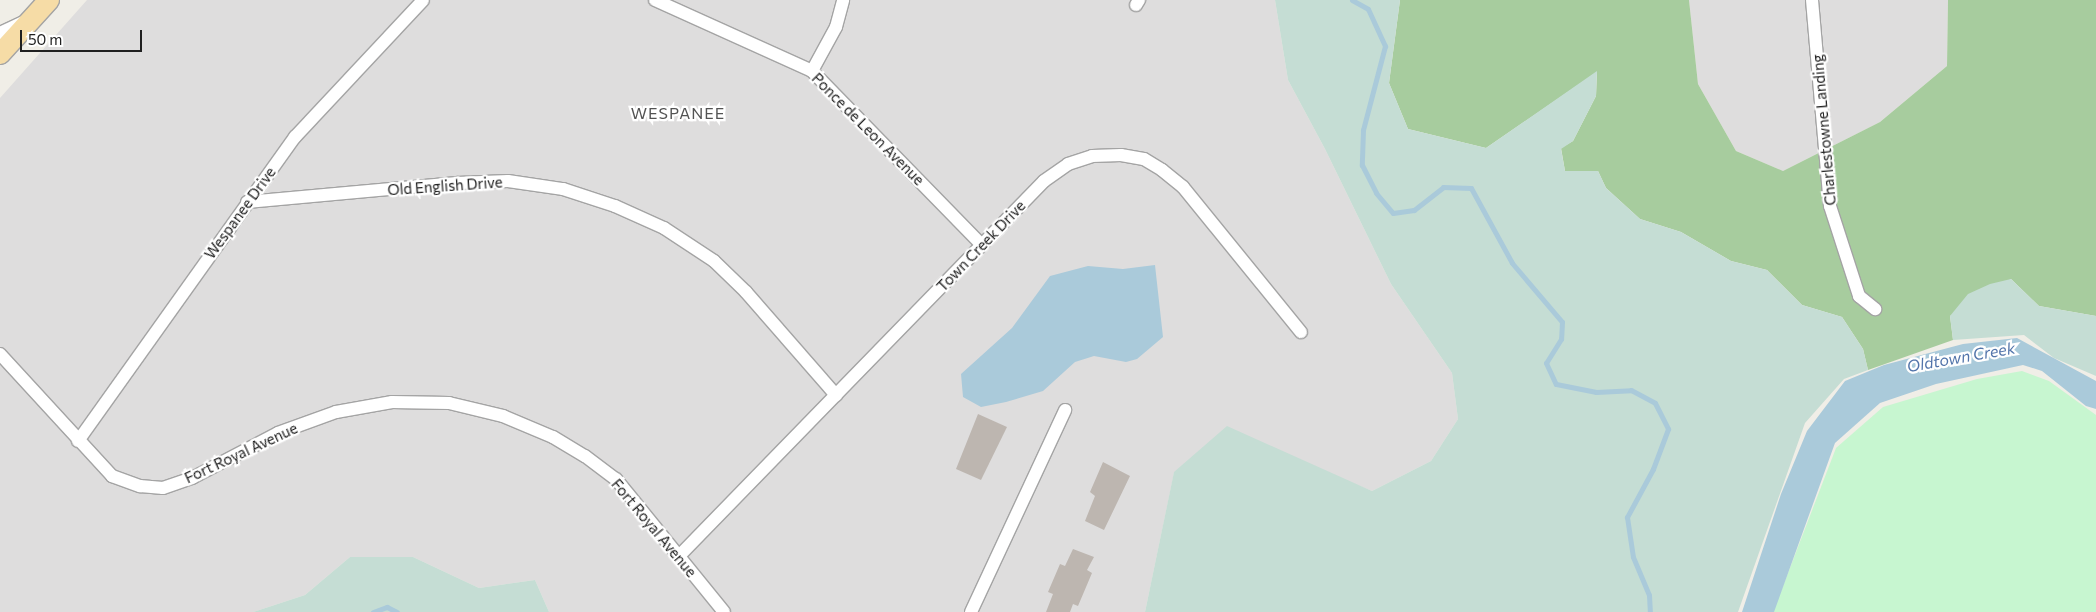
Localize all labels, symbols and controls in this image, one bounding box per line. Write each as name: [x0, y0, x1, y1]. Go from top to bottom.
scale bar: [22, 20, 145, 52]
text: 50 m: [28, 30, 62, 48]
street label: Charlestowne Landing: [1808, 54, 1840, 206]
street label: Ponce de Leon Avenue: [808, 69, 928, 189]
district label: WESPANEE: [630, 103, 726, 123]
street label: Wespanee Drive: [201, 164, 279, 262]
street label: Old English Drive: [387, 173, 503, 199]
street label: Town Creek Drive: [933, 197, 1029, 295]
water label: Oldtown Creek: [1905, 338, 2017, 376]
street label: Fort Royal Avenue: [182, 419, 300, 487]
street label: Fort Royal Avenue: [608, 475, 700, 581]

